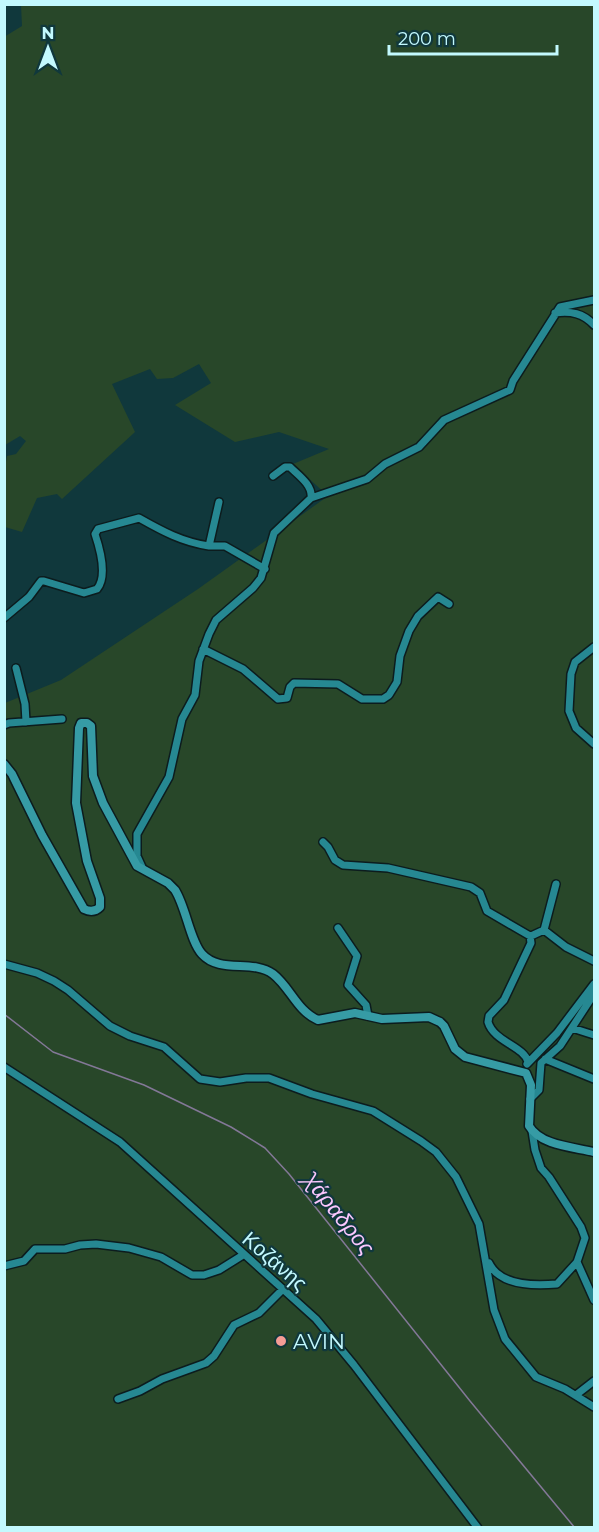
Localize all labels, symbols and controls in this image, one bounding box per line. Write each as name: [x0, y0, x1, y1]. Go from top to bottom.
north arrow: [18, 18, 78, 78]
scale bar: [389, 18, 557, 56]
text: N: [42, 24, 54, 43]
text: 200 m: [398, 28, 456, 50]
water label: Χάραδρος: [296, 1165, 380, 1261]
street label: Κοζάνης: [237, 1226, 313, 1296]
place label: AVIN: [293, 1329, 345, 1354]
marker: AVIN: [274, 1334, 288, 1348]

